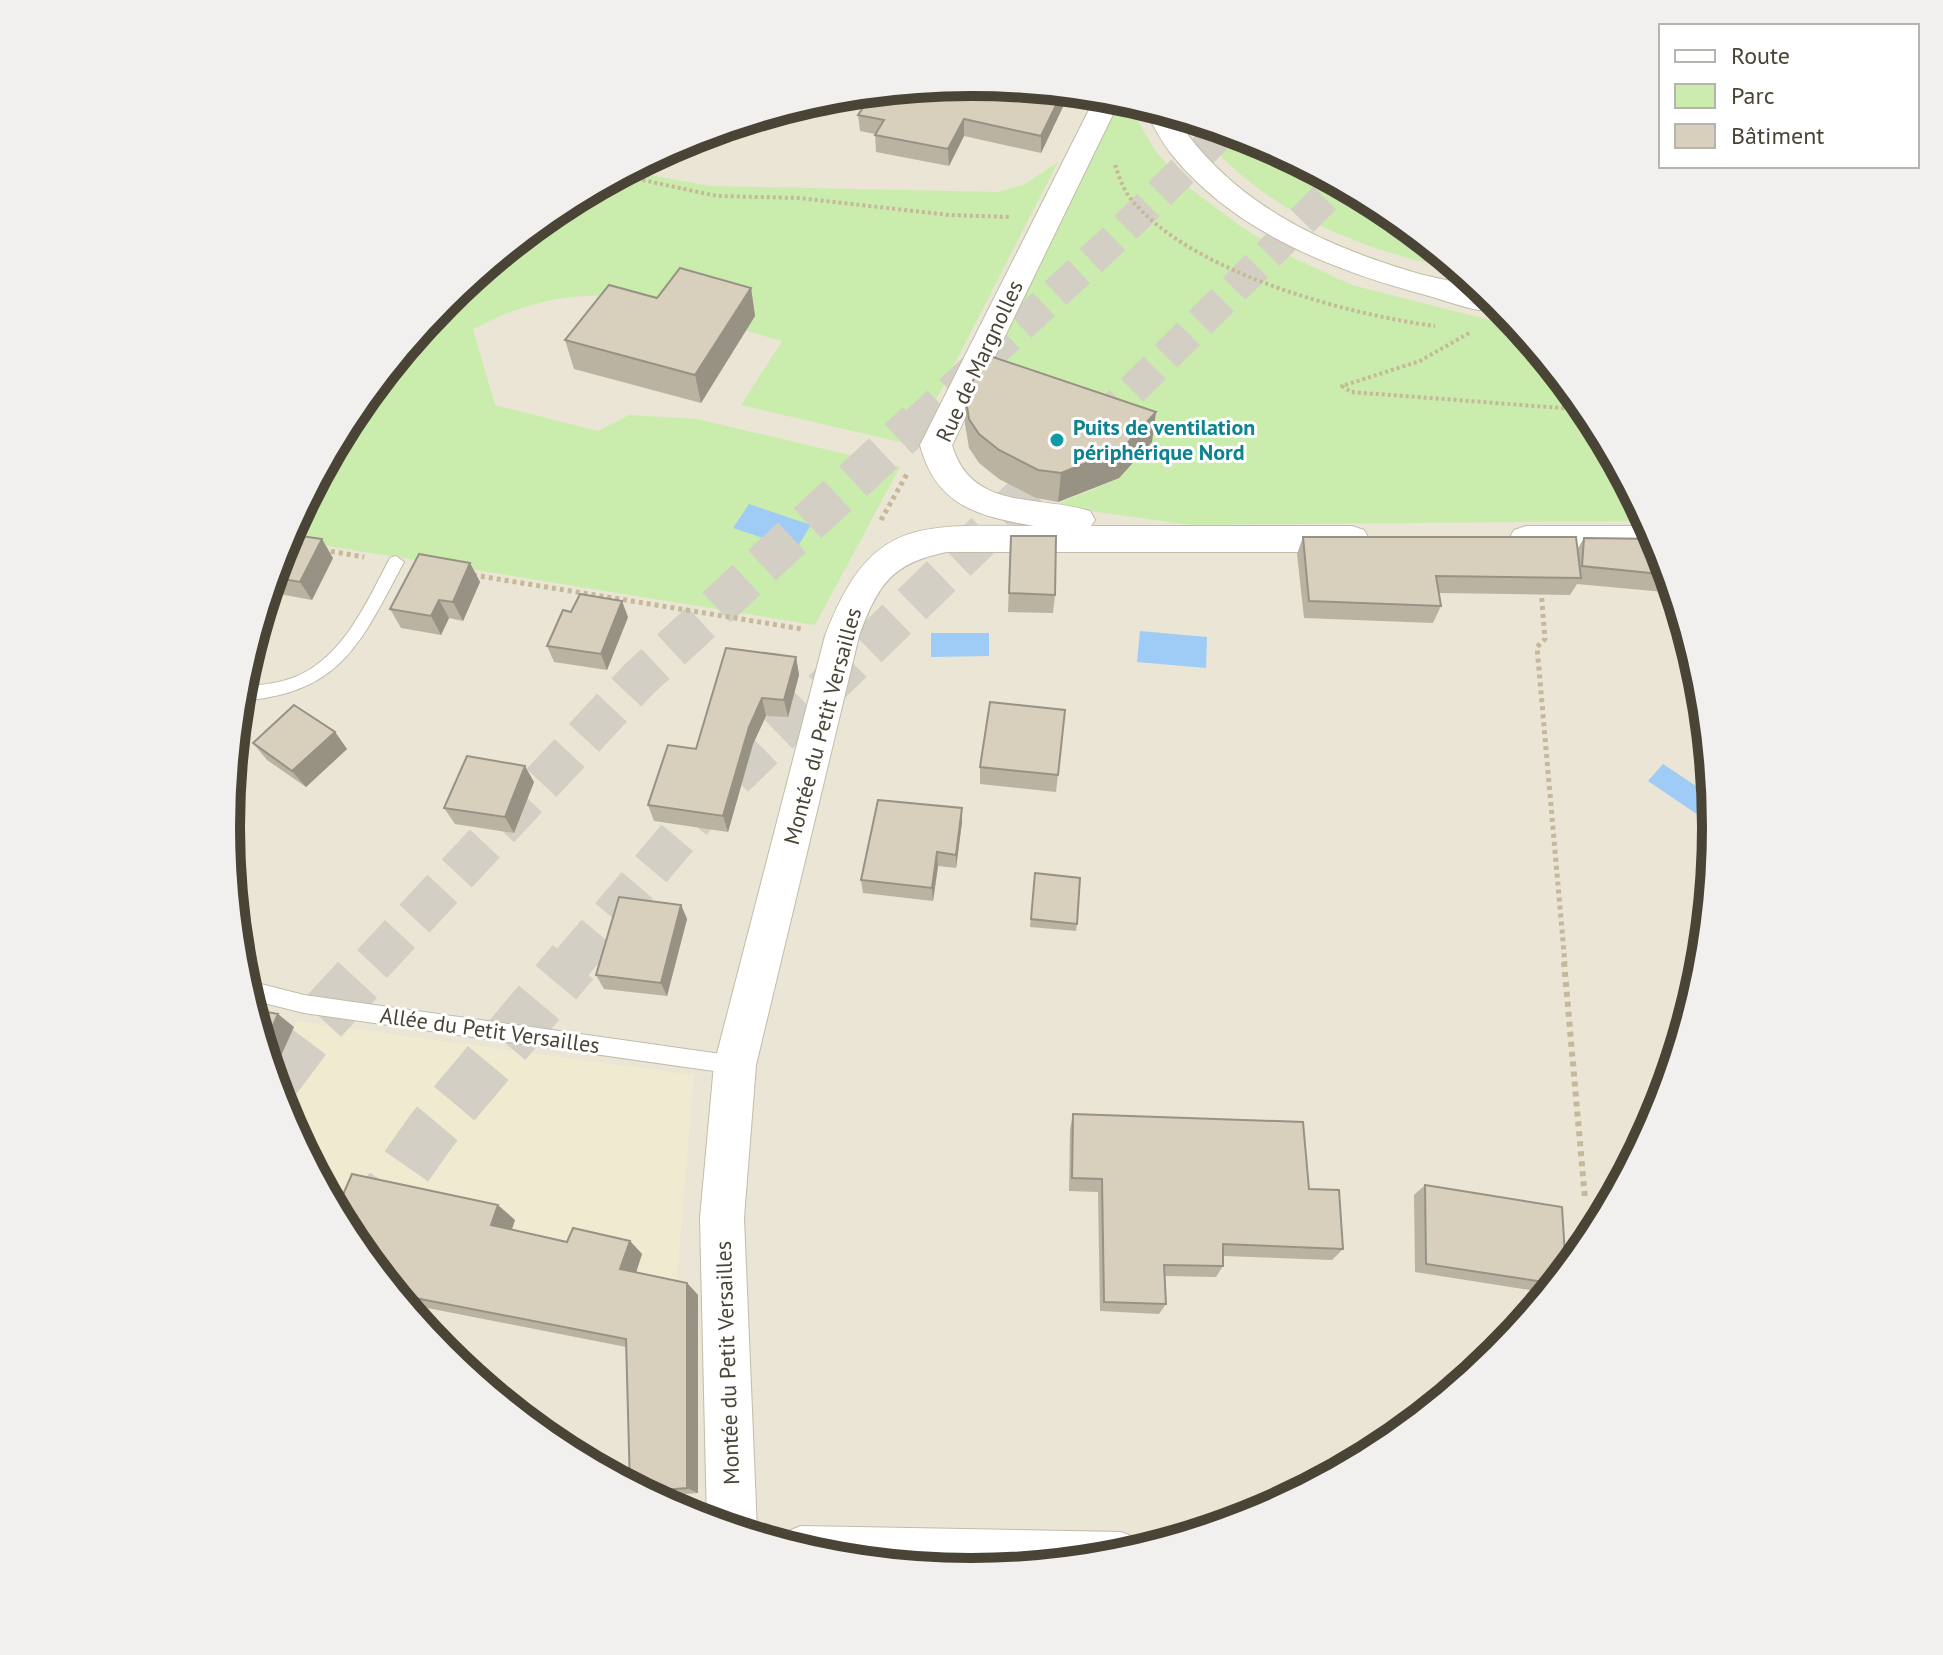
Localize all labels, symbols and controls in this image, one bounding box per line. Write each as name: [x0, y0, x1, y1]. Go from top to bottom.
legend: [1659, 24, 1919, 168]
text: Route: [1731, 40, 1790, 71]
text: Parc: [1731, 80, 1775, 111]
text: Bâtiment: [1731, 120, 1824, 151]
street label: Rue de Margnolles: [929, 276, 1029, 446]
place label: Puits de ventilation périphérique Nord: [1073, 413, 1255, 466]
marker: Puits de ventilation périphérique Nord: [1048, 431, 1066, 449]
street label: Montée du Petit Versailles: [777, 605, 867, 847]
street label: Allée du Petit Versailles: [379, 1001, 601, 1059]
street label: Montée du Petit Versailles: [709, 1241, 745, 1485]

